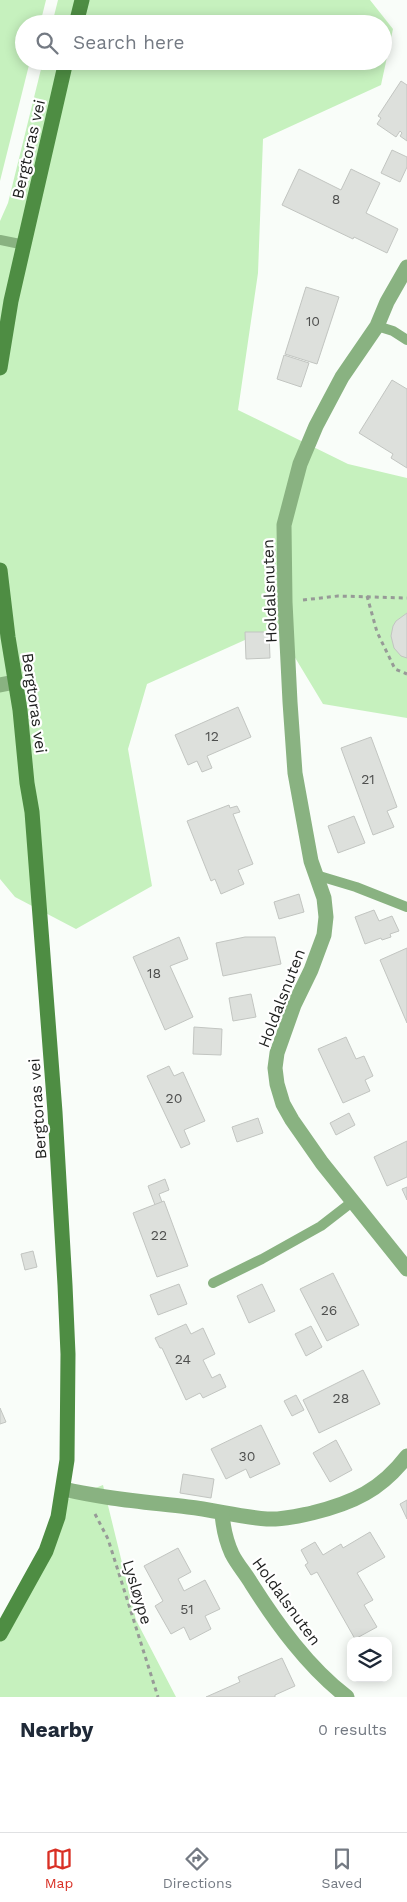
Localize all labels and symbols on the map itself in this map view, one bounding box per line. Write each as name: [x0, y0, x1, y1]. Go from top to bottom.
street label: Bergtoras vei: [8, 98, 49, 201]
house number: 8: [332, 191, 340, 207]
house number: 10: [306, 313, 320, 329]
street label: Holdalsnuten: [258, 539, 281, 643]
street label: Bergtoras vei: [18, 652, 51, 755]
house number: 12: [205, 728, 219, 744]
house number: 21: [361, 771, 375, 787]
street label: Holdalsnuten: [254, 946, 309, 1050]
house number: 18: [147, 965, 161, 981]
street label: Bergtoras vei: [24, 1058, 51, 1160]
house number: 20: [166, 1090, 182, 1106]
house number: 22: [151, 1227, 167, 1243]
house number: 26: [321, 1302, 337, 1318]
house number: 24: [175, 1351, 191, 1367]
house number: 28: [333, 1390, 349, 1406]
house number: 30: [239, 1448, 255, 1464]
street label: Holdalsnuten: [248, 1554, 325, 1649]
street label: Lysløype: [119, 1558, 156, 1627]
house number: 51: [180, 1601, 194, 1617]

